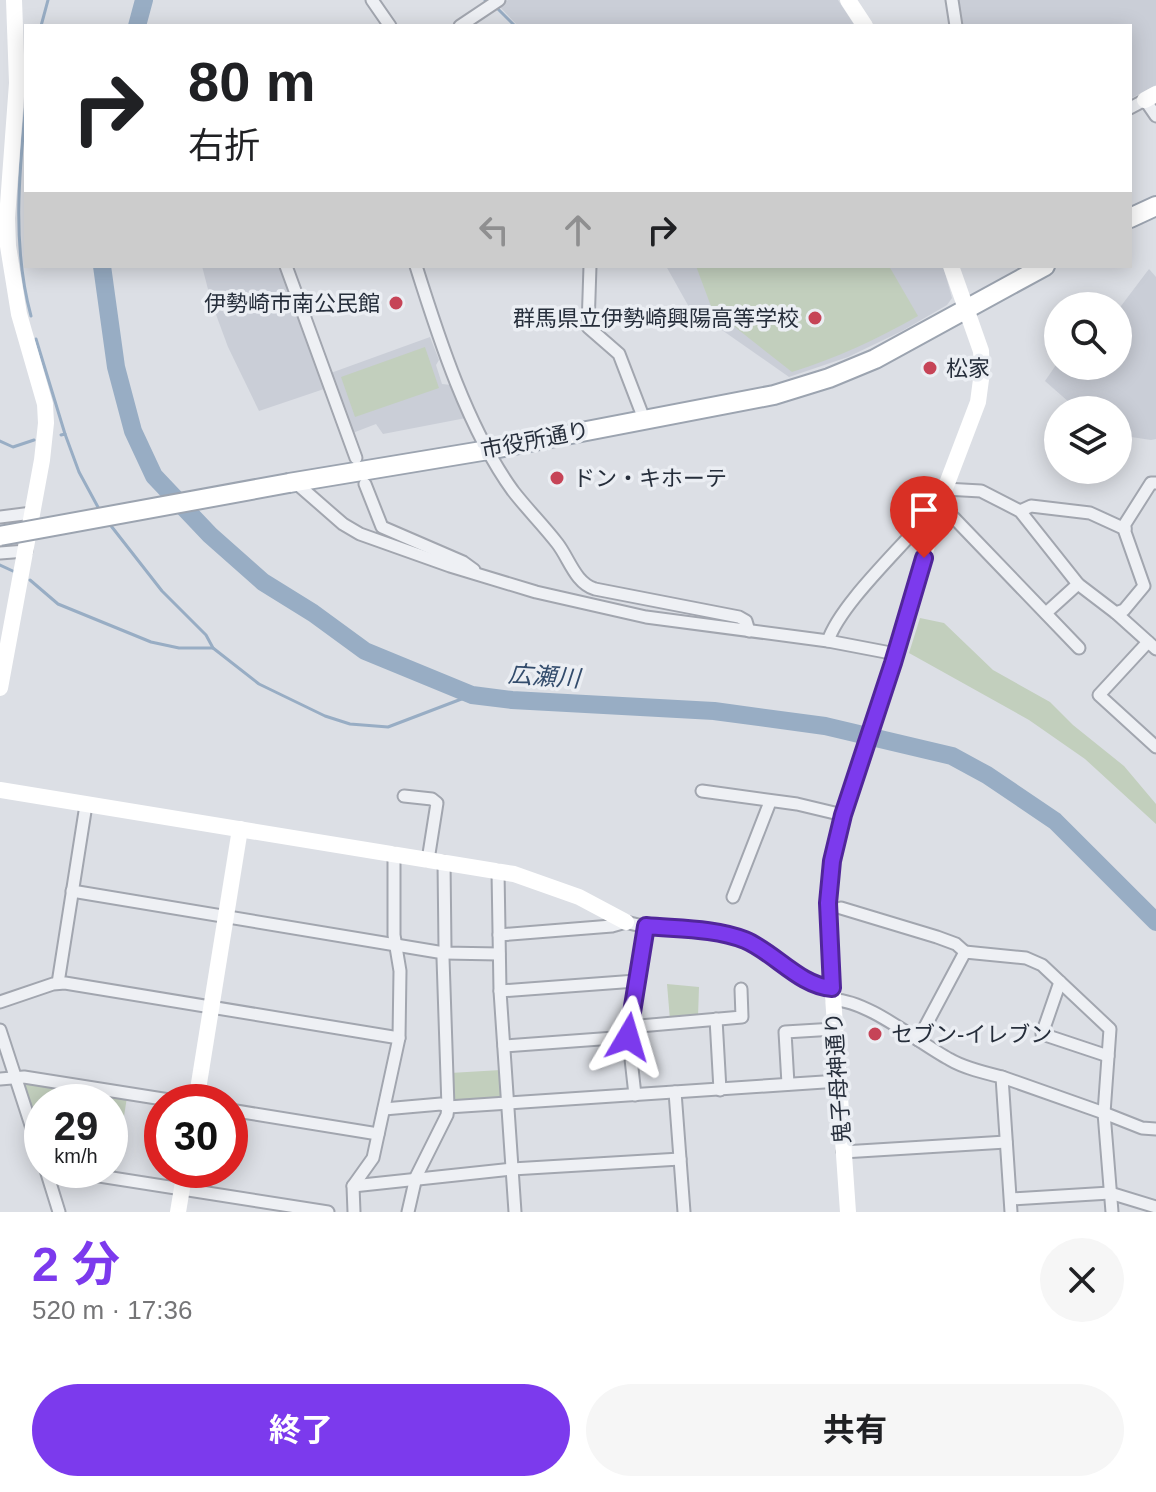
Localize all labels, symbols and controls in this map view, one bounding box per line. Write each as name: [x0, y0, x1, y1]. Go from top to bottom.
text: 80 m: [188, 50, 316, 113]
icon: right: [56, 56, 160, 160]
text: 右折: [188, 125, 260, 166]
icon: left: [472, 208, 516, 252]
icon: ahead: [556, 208, 600, 252]
icon: right: [640, 208, 684, 252]
place label: 伊勢崎市南公民館: [204, 291, 380, 316]
map controls: [1044, 292, 1132, 484]
button: search: [1044, 292, 1132, 380]
marker: 伊勢崎市南公民館: [387, 294, 405, 312]
place label: 群馬県立伊勢崎興陽高等学校: [513, 306, 799, 331]
marker: 群馬県立伊勢崎興陽高等学校: [806, 309, 824, 327]
place label: 松家: [946, 356, 990, 381]
marker: 松家: [921, 359, 939, 377]
button: layers: [1044, 396, 1132, 484]
street label: 市役所通り: [479, 417, 591, 463]
place label: ドン・キホーテ: [573, 466, 727, 491]
marker: ドン・キホーテ: [548, 469, 566, 487]
pin: [890, 476, 958, 558]
icon: arrive: [902, 488, 946, 532]
water label: 広瀬川: [507, 660, 584, 692]
position arrow: [586, 995, 670, 1079]
street label: 鬼子母神通り: [821, 1011, 855, 1145]
place label: セブン-イレブン: [891, 1022, 1052, 1047]
marker: セブン-イレブン: [866, 1025, 884, 1043]
speed limit sign: 30: [144, 1084, 248, 1188]
text: 29: [54, 1104, 98, 1148]
text: km/h: [54, 1145, 98, 1167]
text: 2 分: [32, 1238, 120, 1291]
button: close: [1040, 1238, 1124, 1322]
text: 520 m · 17:36: [32, 1295, 192, 1325]
button: 終了: [32, 1384, 570, 1476]
button: 共有: [586, 1384, 1124, 1476]

